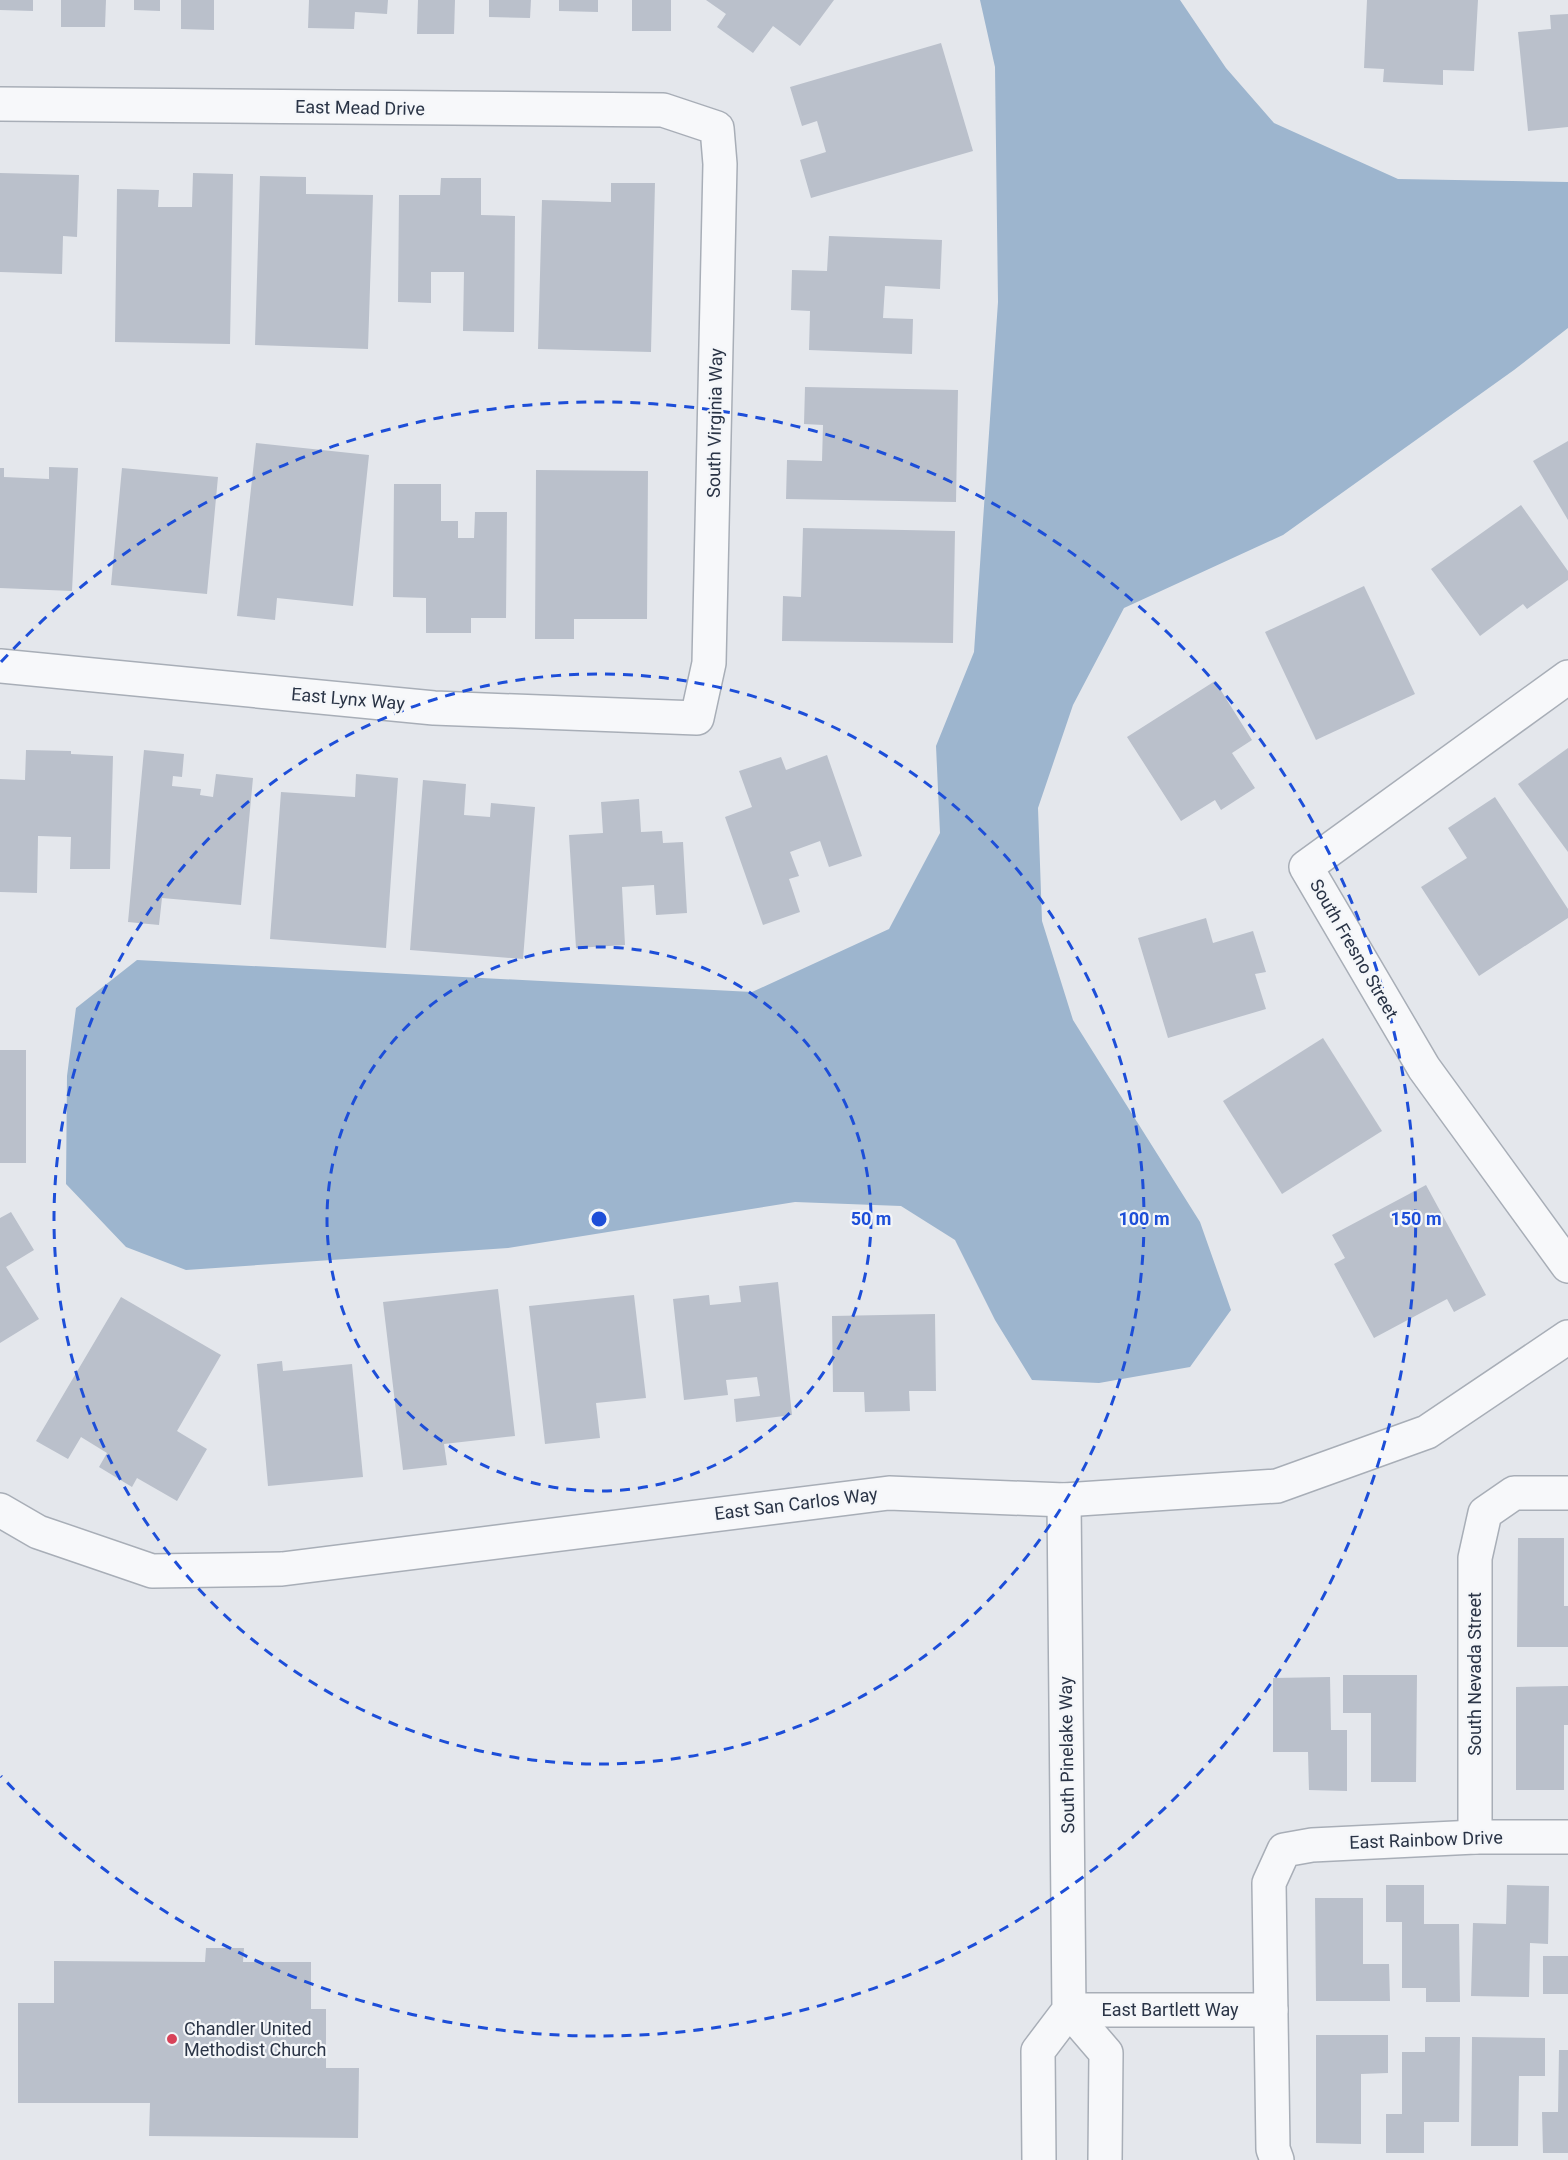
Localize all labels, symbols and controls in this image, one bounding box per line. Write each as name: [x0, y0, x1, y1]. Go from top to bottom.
street label: East Mead Drive: [295, 96, 425, 119]
street label: South Virginia Way: [703, 347, 726, 498]
street label: East Lynx Way: [290, 683, 406, 714]
street label: South Fresno Street: [1306, 875, 1403, 1022]
text: 50 m: [851, 1208, 891, 1229]
text: 100 m: [1118, 1208, 1170, 1229]
text: 150 m: [1390, 1208, 1442, 1229]
centre of rings: [589, 1209, 609, 1229]
street label: East San Carlos Way: [713, 1483, 879, 1524]
street label: South Nevada Street: [1464, 1592, 1485, 1756]
street label: South Pinelake Way: [1055, 1676, 1078, 1834]
street label: East Rainbow Drive: [1349, 1826, 1503, 1853]
street label: East Bartlett Way: [1101, 1999, 1239, 2020]
place label: Chandler United Methodist Church: [184, 2018, 326, 2060]
marker: Chandler United Methodist Church: [165, 2032, 179, 2046]

